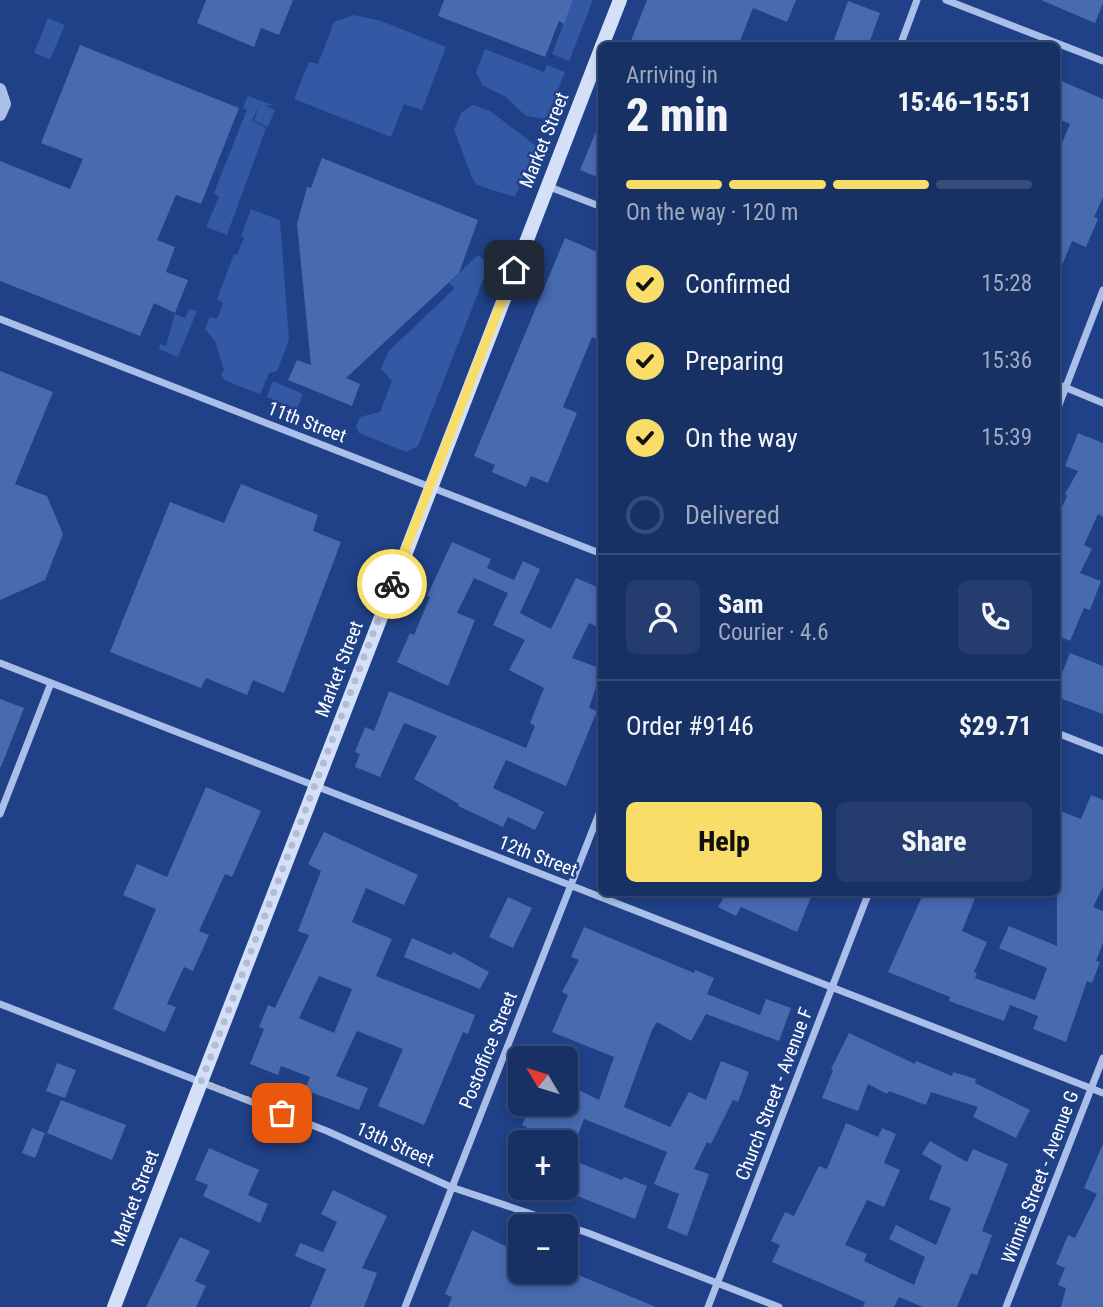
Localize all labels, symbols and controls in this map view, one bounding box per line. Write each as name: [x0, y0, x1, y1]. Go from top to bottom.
text: Arriving in: [626, 62, 718, 89]
text: 15:46–15:51: [898, 87, 1032, 117]
text: 2 min: [626, 88, 729, 142]
street label: Market Street: [514, 89, 574, 191]
text: On the way · 120 m: [626, 199, 798, 226]
pin: [484, 240, 544, 300]
icon: home: [495, 251, 533, 289]
icon: check: [626, 265, 664, 303]
text: Confirmed: [685, 269, 791, 299]
text: 15:28: [981, 270, 1032, 297]
icon: check: [626, 342, 664, 380]
text: Preparing: [685, 346, 784, 376]
text: 15:36: [981, 347, 1032, 374]
street label: 11th Street: [264, 396, 350, 448]
icon: check: [626, 419, 664, 457]
text: On the way: [685, 423, 798, 453]
text: 15:39: [981, 424, 1032, 451]
text: Delivered: [685, 500, 780, 530]
courier: [357, 549, 427, 619]
icon: bike: [373, 565, 411, 603]
button: person: [626, 580, 700, 654]
button: phone: [958, 580, 1032, 654]
text: Sam: [718, 589, 764, 619]
street label: Market Street: [310, 618, 368, 720]
text: Courier · 4.6: [718, 619, 829, 646]
text: Order #9146: [626, 711, 754, 741]
text: $29.71: [959, 711, 1032, 741]
button: Help: [626, 802, 822, 882]
button: Share: [836, 802, 1032, 882]
street label: 12th Street: [495, 830, 581, 882]
street label: Postoffice Street: [454, 988, 522, 1112]
street label: Church Street - Avenue F: [730, 1004, 818, 1184]
north arrow: [508, 1046, 578, 1116]
map controls: [508, 1046, 578, 1284]
pin: [252, 1083, 312, 1143]
street label: Winnie Street - Avenue G: [996, 1087, 1084, 1267]
icon: bag: [263, 1094, 301, 1132]
street label: 13th Street: [353, 1117, 437, 1171]
button: +: [508, 1130, 578, 1200]
street label: Market Street: [106, 1147, 164, 1249]
button: −: [508, 1214, 578, 1284]

